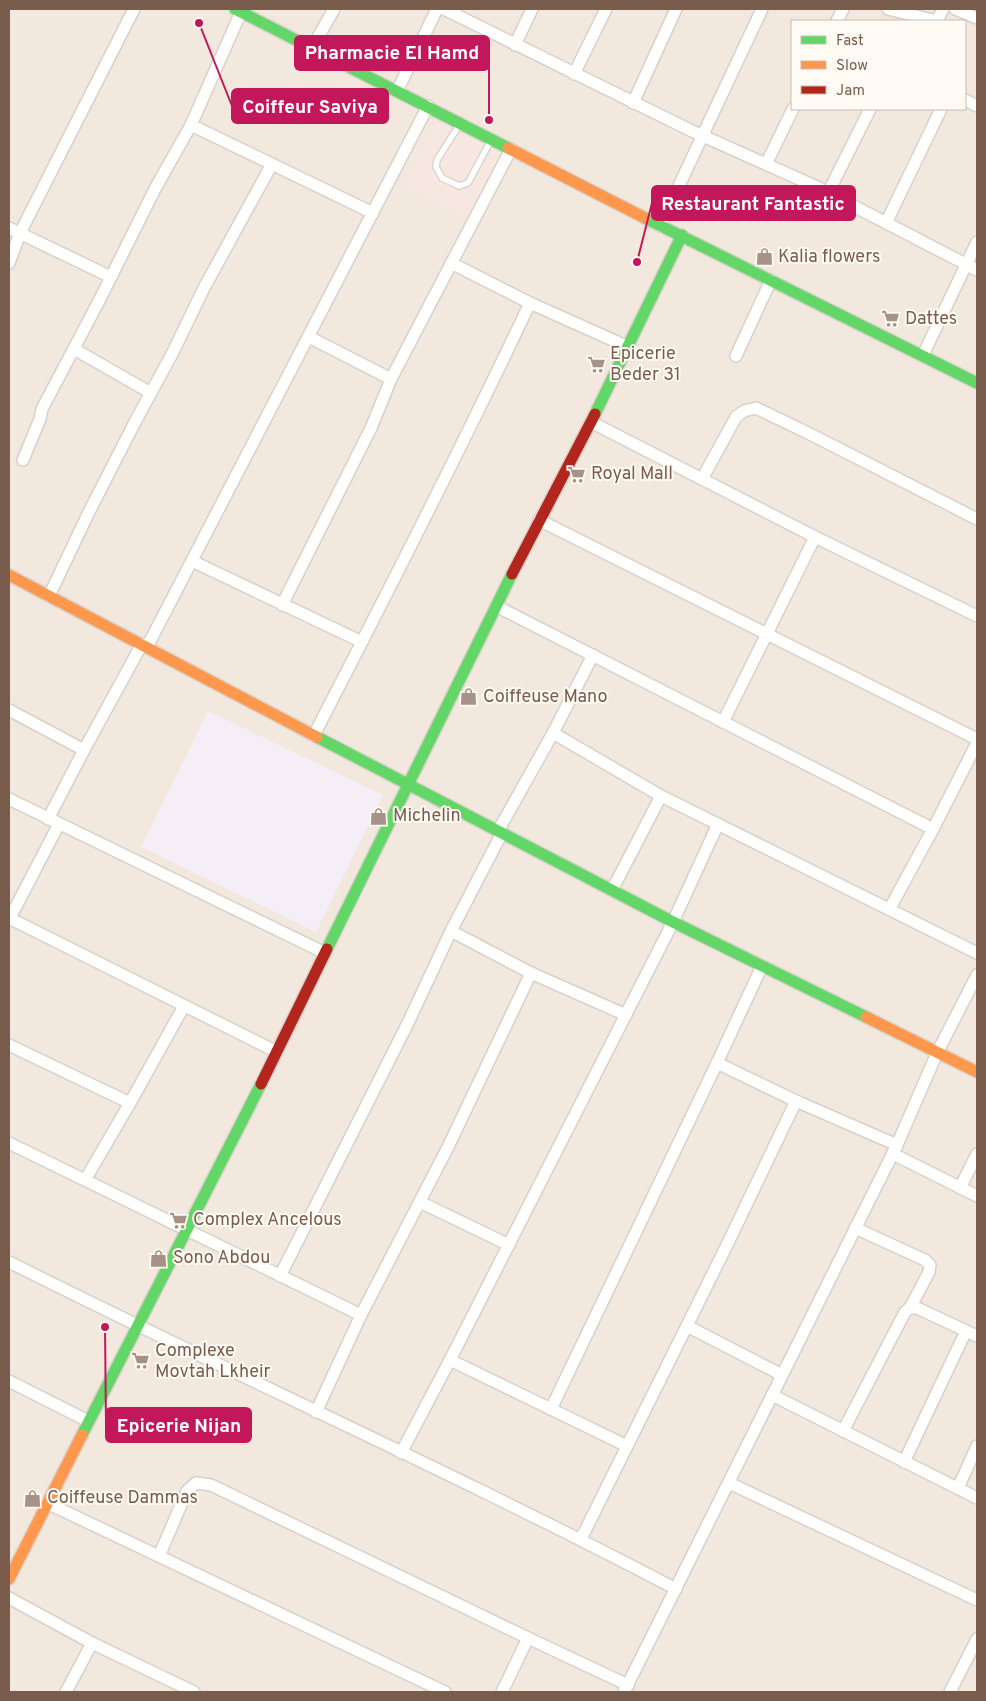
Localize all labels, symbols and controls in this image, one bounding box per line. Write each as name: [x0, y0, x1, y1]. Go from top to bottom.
legend: [791, 20, 966, 110]
text: Fast: [836, 32, 864, 51]
callout: Pharmacie El Hamd: [295, 36, 489, 70]
text: Pharmacie El Hamd: [305, 42, 479, 66]
text: Slow: [836, 57, 868, 76]
text: Jam: [836, 82, 865, 101]
callout: Coiffeur Saviya: [232, 89, 388, 123]
text: Coiffeur Saviya: [242, 96, 378, 120]
callout: Restaurant Fantastic: [652, 186, 855, 220]
text: Restaurant Fantastic: [661, 193, 845, 217]
place label: Kalia flowers: [778, 246, 880, 269]
shop icon: Kalia flowers: [754, 247, 774, 267]
place label: Dattes: [905, 308, 957, 331]
supermarket icon: Dattes: [881, 309, 901, 329]
place label: Epicerie Beder 31: [610, 343, 681, 387]
supermarket icon: Epicerie Beder 31: [586, 354, 606, 374]
place label: Royal Mall: [591, 463, 673, 486]
supermarket icon: Royal Mall: [567, 464, 587, 484]
place label: Coiffeuse Mano: [483, 686, 608, 709]
shop icon: Coiffeuse Mano: [459, 687, 479, 707]
place label: Michelin: [393, 805, 461, 828]
shop icon: Michelin: [369, 806, 389, 826]
place label: Complex Ancelous: [193, 1209, 342, 1232]
supermarket icon: Complex Ancelous: [169, 1210, 189, 1230]
place label: Sono Abdou: [173, 1247, 270, 1270]
shop icon: Sono Abdou: [149, 1248, 169, 1268]
place label: Complexe Movtah Lkheir: [155, 1340, 271, 1384]
supermarket icon: Complexe Movtah Lkheir: [131, 1351, 151, 1371]
callout: Epicerie Nijan: [106, 1408, 251, 1442]
text: Epicerie Nijan: [117, 1415, 241, 1439]
place label: Coiffeuse Dammas: [47, 1487, 198, 1510]
shop icon: Coiffeuse Dammas: [23, 1488, 43, 1508]

